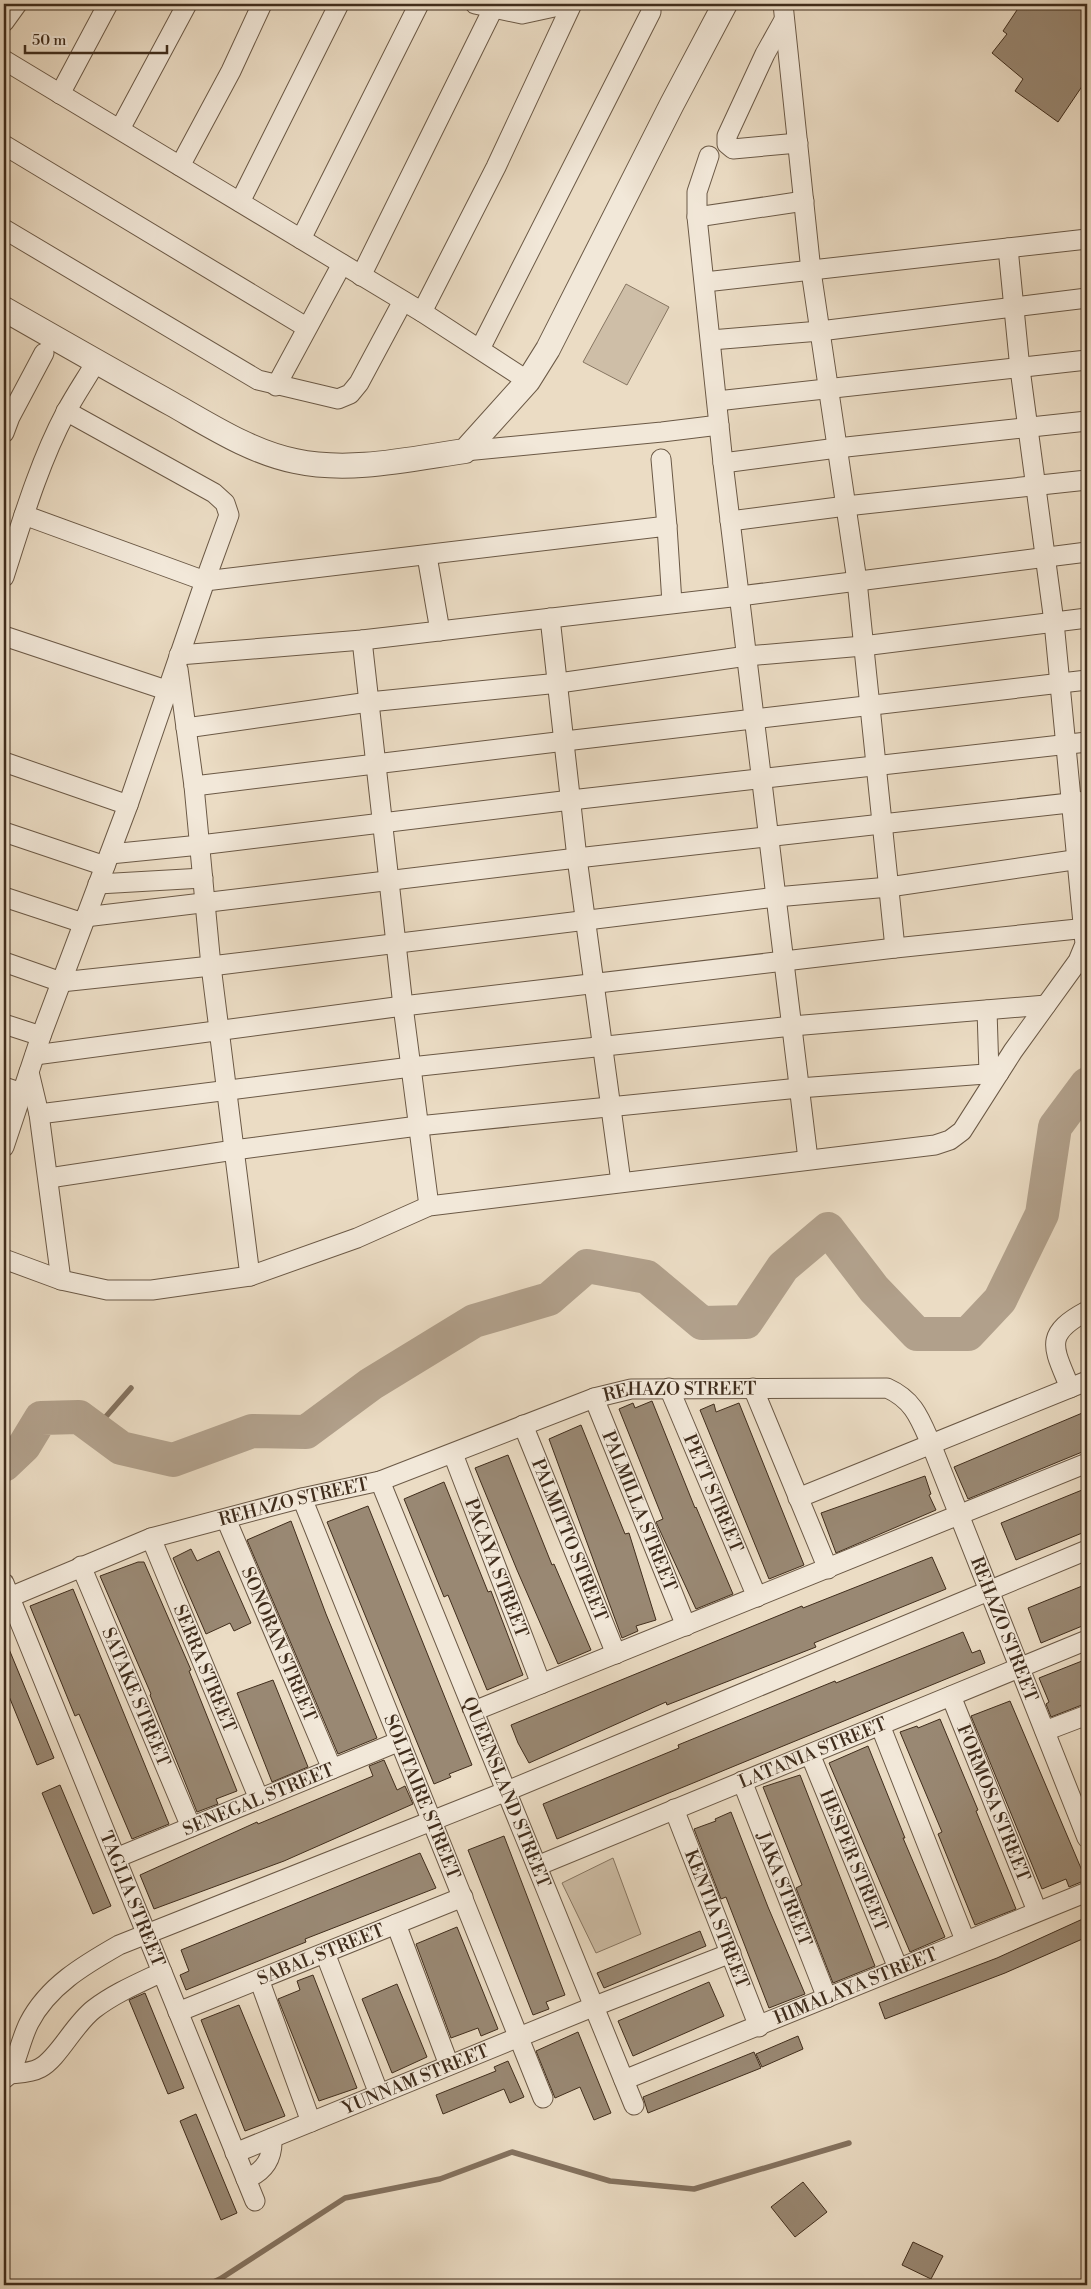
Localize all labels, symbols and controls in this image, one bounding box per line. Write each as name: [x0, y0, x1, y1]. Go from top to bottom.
scale bar: [25, 22, 168, 54]
text: 50 m: [32, 31, 66, 50]
street label: REHAZO STREET: [601, 1377, 757, 1407]
street label: PALMILLA STREET: [597, 1428, 682, 1595]
street label: PETT STREET: [678, 1430, 748, 1556]
street label: PALMITTO STREET: [526, 1455, 613, 1625]
street label: REHAZO STREET: [216, 1472, 371, 1531]
street label: PACAYA STREET: [460, 1495, 534, 1641]
street label: REHAZO STREET: [965, 1553, 1043, 1705]
street label: SONORAN STREET: [236, 1563, 322, 1725]
street label: SERRA STREET: [168, 1601, 242, 1736]
street label: SATAKE STREET: [97, 1624, 176, 1770]
street label: QUEENSLAND STREET: [458, 1693, 556, 1891]
street label: SOLITAIRE STREET: [379, 1711, 466, 1883]
street label: LATANIA STREET: [735, 1712, 890, 1793]
street label: FORMOSA STREET: [952, 1721, 1036, 1885]
street label: SENEGAL STREET: [179, 1758, 338, 1841]
street label: HESPER STREET: [814, 1786, 893, 1935]
street label: JAKA STREET: [751, 1827, 817, 1950]
street label: TAGLIA STREET: [94, 1828, 170, 1970]
street label: KENTIA STREET: [679, 1846, 754, 1992]
street label: SABAL STREET: [254, 1918, 388, 1990]
street label: HIMALAYA STREET: [771, 1942, 941, 2029]
street label: YUNNAM STREET: [338, 2039, 493, 2120]

